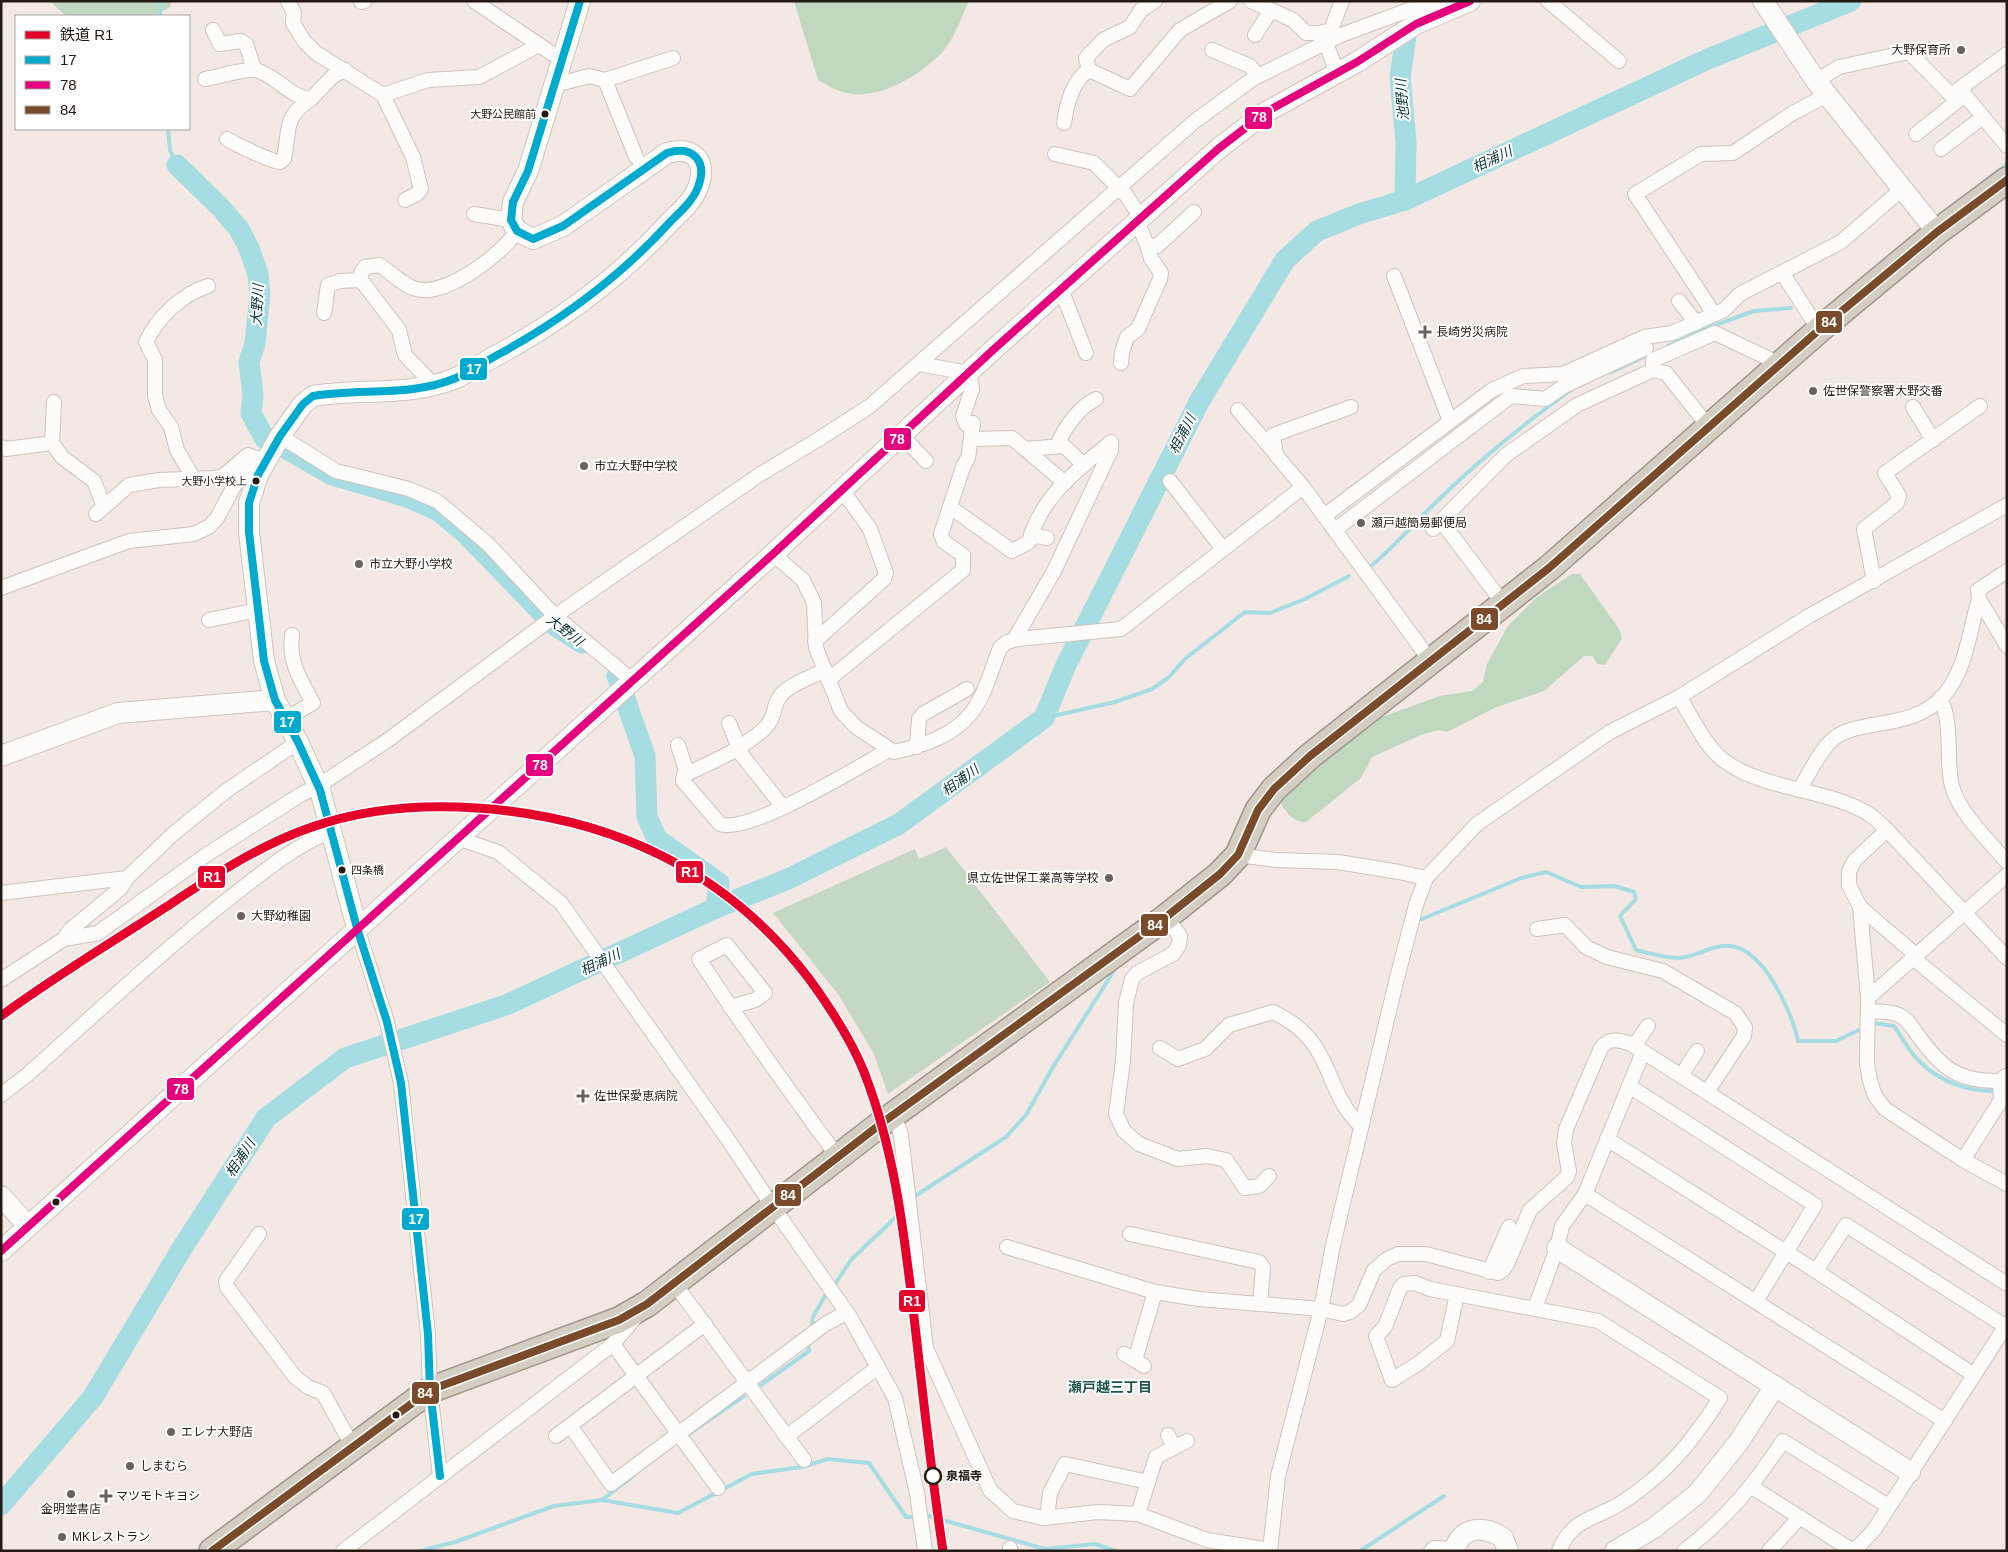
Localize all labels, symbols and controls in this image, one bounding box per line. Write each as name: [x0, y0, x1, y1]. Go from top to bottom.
legend: [15, 15, 190, 130]
text: 鉄道 R1: [60, 26, 113, 43]
place label: 大野保育所: [1891, 43, 1951, 57]
marker: 大野保育所: [1955, 44, 1967, 56]
text: 17: [60, 51, 77, 68]
text: 78: [60, 76, 77, 93]
water label: 池野川: [1392, 76, 1411, 122]
text: 84: [60, 101, 77, 118]
line badge: 78: [1244, 106, 1273, 130]
place label: 大野公民館前: [470, 108, 536, 120]
marker: 大野公民館前: [540, 109, 550, 119]
text: 78: [1251, 109, 1267, 125]
water label: 相浦川: [1470, 142, 1516, 175]
water label: 大野川: [248, 282, 266, 326]
line badge: 84: [1815, 310, 1843, 334]
text: 84: [1821, 314, 1837, 330]
marker: 長崎労災病院: [1418, 325, 1432, 339]
place label: 長崎労災病院: [1436, 325, 1508, 339]
line badge: 17: [459, 357, 488, 381]
text: 17: [466, 361, 482, 377]
place label: 佐世保警察署大野交番: [1823, 384, 1943, 398]
marker: 佐世保警察署大野交番: [1807, 385, 1819, 397]
water label: 相浦川: [1165, 410, 1200, 456]
line badge: 78: [883, 427, 912, 451]
text: 78: [889, 431, 905, 447]
place label: 市立大野中学校: [594, 459, 678, 473]
marker: 市立大野中学校: [578, 460, 590, 472]
place label: 大野小学校上: [181, 475, 247, 487]
marker: 大野小学校上: [251, 476, 261, 486]
place label: 瀬戸越簡易郵便局: [1371, 516, 1467, 530]
marker: 瀬戸越簡易郵便局: [1355, 517, 1367, 529]
place label: 市立大野小学校: [369, 557, 453, 571]
marker: 市立大野小学校: [353, 558, 365, 570]
line badge: 84: [1470, 607, 1499, 631]
water label: 大野川: [544, 611, 588, 650]
text: 84: [1476, 611, 1492, 627]
line badge: 17: [273, 710, 302, 734]
text: 17: [279, 714, 295, 730]
line badge: 78: [525, 753, 554, 777]
text: 78: [532, 757, 548, 773]
water label: 相浦川: [938, 760, 983, 799]
line badge: R1: [675, 860, 704, 884]
place label: 四条橋: [351, 864, 384, 876]
text: R1: [681, 864, 699, 880]
line badge: R1: [197, 865, 226, 889]
marker: 四条橋: [337, 865, 347, 875]
text: R1: [203, 869, 221, 885]
place label: 県立佐世保工業高等学校: [967, 871, 1099, 885]
marker: 県立佐世保工業高等学校: [1103, 872, 1115, 884]
place label: 大野幼稚園: [251, 909, 311, 923]
marker: 大野幼稚園: [235, 910, 247, 922]
line badge: 84: [1140, 913, 1169, 937]
text: 84: [1147, 917, 1163, 933]
water label: 相浦川: [578, 945, 624, 978]
line badge: 78: [166, 1077, 195, 1101]
text: 78: [173, 1081, 189, 1097]
marker: 佐世保愛恵病院: [576, 1089, 590, 1103]
place label: 佐世保愛恵病院: [594, 1089, 678, 1103]
water label: 相浦川: [222, 1134, 259, 1180]
line badge: 84: [774, 1183, 802, 1207]
text: 84: [780, 1187, 796, 1203]
unlabelled marker: [51, 1197, 61, 1207]
line badge: 17: [401, 1207, 430, 1231]
text: 17: [408, 1211, 424, 1227]
line badge: R1: [898, 1289, 926, 1313]
text: R1: [903, 1293, 921, 1309]
district label: 瀬戸越三丁目: [1068, 1379, 1152, 1395]
line badge: 84: [411, 1381, 440, 1405]
text: 84: [417, 1385, 433, 1401]
unlabelled marker: [391, 1410, 401, 1420]
place label: エレナ大野店: [181, 1425, 253, 1439]
marker: エレナ大野店: [165, 1426, 177, 1438]
place label: しまむら: [140, 1459, 188, 1473]
marker: しまむら: [124, 1460, 136, 1472]
marker: 泉福寺: [924, 1467, 942, 1485]
place label: 泉福寺: [946, 1469, 982, 1483]
marker: 金明堂書店: [65, 1488, 77, 1500]
place label: マツモトキヨシ: [116, 1489, 200, 1503]
marker: マツモトキヨシ: [100, 1490, 112, 1502]
place label: 金明堂書店: [41, 1502, 101, 1516]
place label: MKレストラン: [72, 1530, 150, 1544]
marker: MKレストラン: [56, 1531, 68, 1543]

